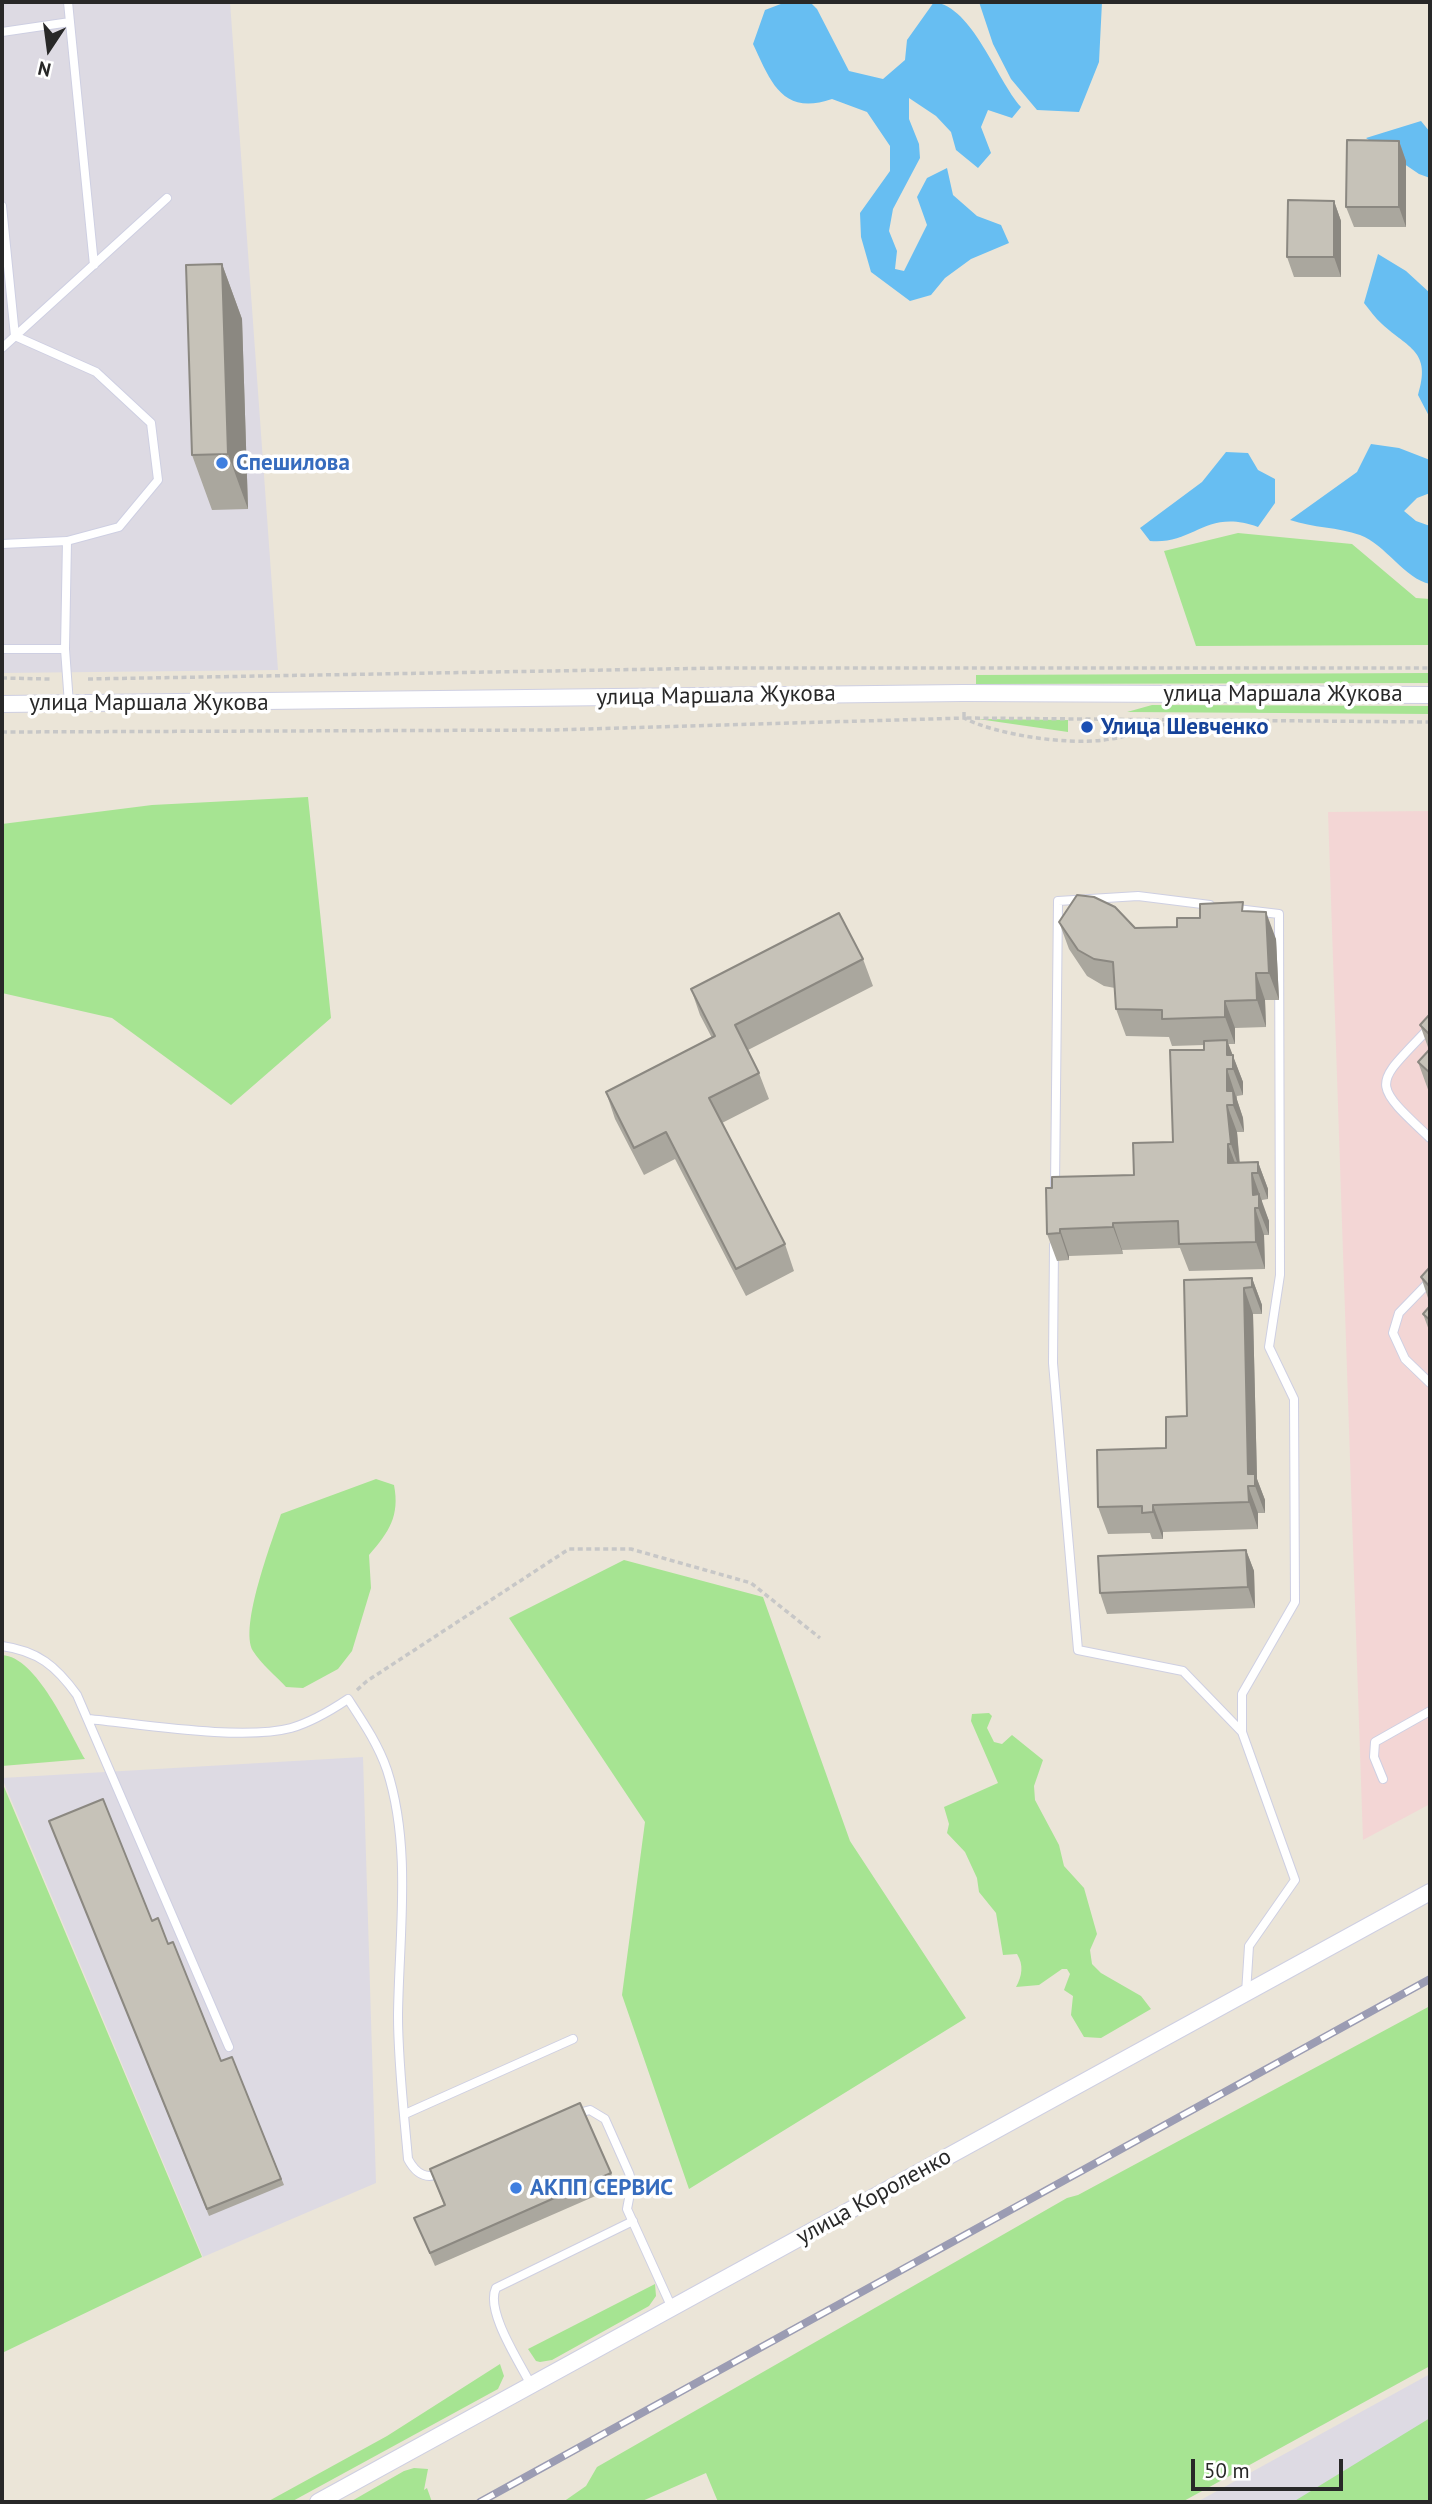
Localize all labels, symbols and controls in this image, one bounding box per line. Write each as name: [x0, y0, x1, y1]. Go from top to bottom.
north arrow: [14, 14, 84, 84]
text: N: [36, 56, 53, 83]
place label: Спешилова: [236, 449, 350, 477]
marker: Спешилова: [214, 455, 230, 471]
street label: улица Маршала Жукова: [596, 680, 836, 712]
street label: улица Маршала Жукова: [1163, 680, 1403, 708]
street label: улица Маршала Жукова: [29, 689, 269, 717]
place label: Улица Шевченко: [1101, 713, 1269, 741]
marker: Улица Шевченко: [1079, 719, 1095, 735]
street label: улица Короленко: [792, 2143, 956, 2251]
place label: АКПП СЕРВИС: [530, 2174, 673, 2202]
marker: АКПП СЕРВИС: [508, 2180, 524, 2196]
scale bar: [1194, 2444, 1346, 2488]
text: 50 m: [1204, 2457, 1250, 2484]

